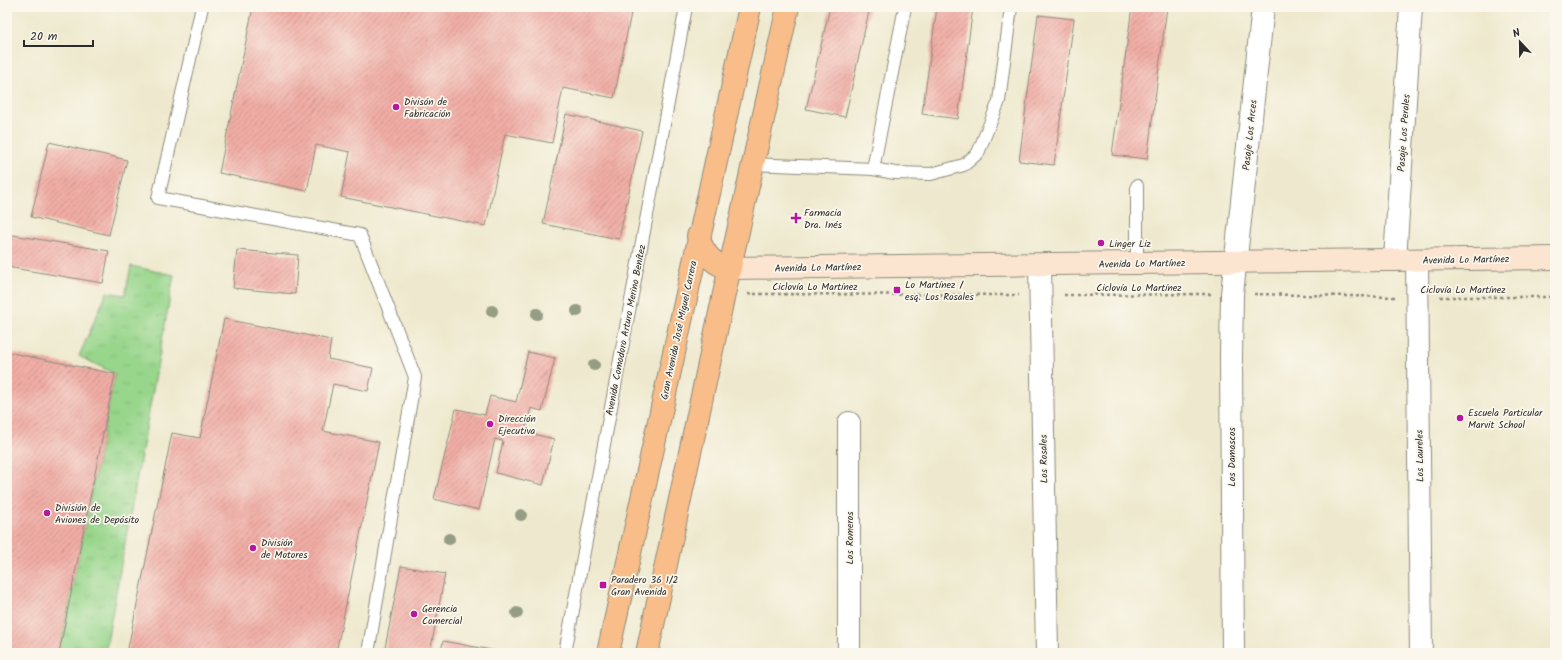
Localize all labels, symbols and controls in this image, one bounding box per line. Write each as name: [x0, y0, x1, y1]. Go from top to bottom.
scale bar: [24, 22, 93, 48]
north arrow: [1500, 22, 1540, 62]
text: N: [1510, 24, 1523, 43]
text: 20 m: [30, 27, 58, 46]
street label: Pasaje Los Perales: [1393, 93, 1415, 172]
place label: Divisón de Fabricación: [404, 94, 451, 122]
street label: Pasaje Los Arces: [1238, 98, 1262, 171]
marker: Divisón de Fabricación: [391, 102, 401, 112]
place label: Farmacia Dra. Inés: [804, 205, 843, 233]
marker: Farmacia Dra. Inés: [791, 213, 801, 223]
place label: Linger Liz: [1109, 236, 1152, 252]
marker: Linger Liz: [1096, 238, 1106, 248]
street label: Avenida Comodoro Arturo Merino Benítez: [602, 243, 651, 417]
street label: Avenida Lo Martínez: [1423, 251, 1510, 269]
street label: Avenida Lo Martínez: [1099, 255, 1186, 273]
street label: Gran Avenida José Miguel Carrera: [656, 259, 702, 401]
street label: Avenida Lo Martínez: [775, 259, 862, 277]
place label: Lo Martínez / esq. Los Rosales: [905, 277, 974, 305]
street label: Ciclovía Lo Martínez: [772, 279, 858, 295]
street label: Ciclovía Lo Martínez: [1096, 280, 1182, 296]
street label: Ciclovía Lo Martínez: [1420, 282, 1506, 298]
marker: Lo Martínez / esq. Los Rosales: [892, 285, 902, 295]
place label: Escuela Particular Marvit School: [1468, 405, 1543, 433]
place label: Dirección Ejecutiva: [498, 411, 536, 439]
marker: Escuela Particular Marvit School: [1455, 413, 1465, 423]
marker: Dirección Ejecutiva: [485, 419, 495, 429]
street label: Los Damascos: [1224, 426, 1240, 487]
street label: Los Laureles: [1412, 429, 1428, 482]
street label: Los Rosales: [1036, 434, 1052, 484]
place label: División de Aviones de Depósito: [55, 500, 140, 528]
marker: División de Aviones de Depósito: [42, 508, 52, 518]
street label: Los Romeros: [842, 511, 858, 565]
place label: División de Motores: [261, 535, 308, 563]
marker: División de Motores: [248, 543, 258, 553]
place label: Paradero 36 1/2 Gran Avenida: [611, 572, 678, 600]
marker: Paradero 36 1/2 Gran Avenida: [598, 580, 608, 590]
place label: Gerencia Comercial: [422, 601, 463, 629]
marker: Gerencia Comercial: [409, 609, 419, 619]

